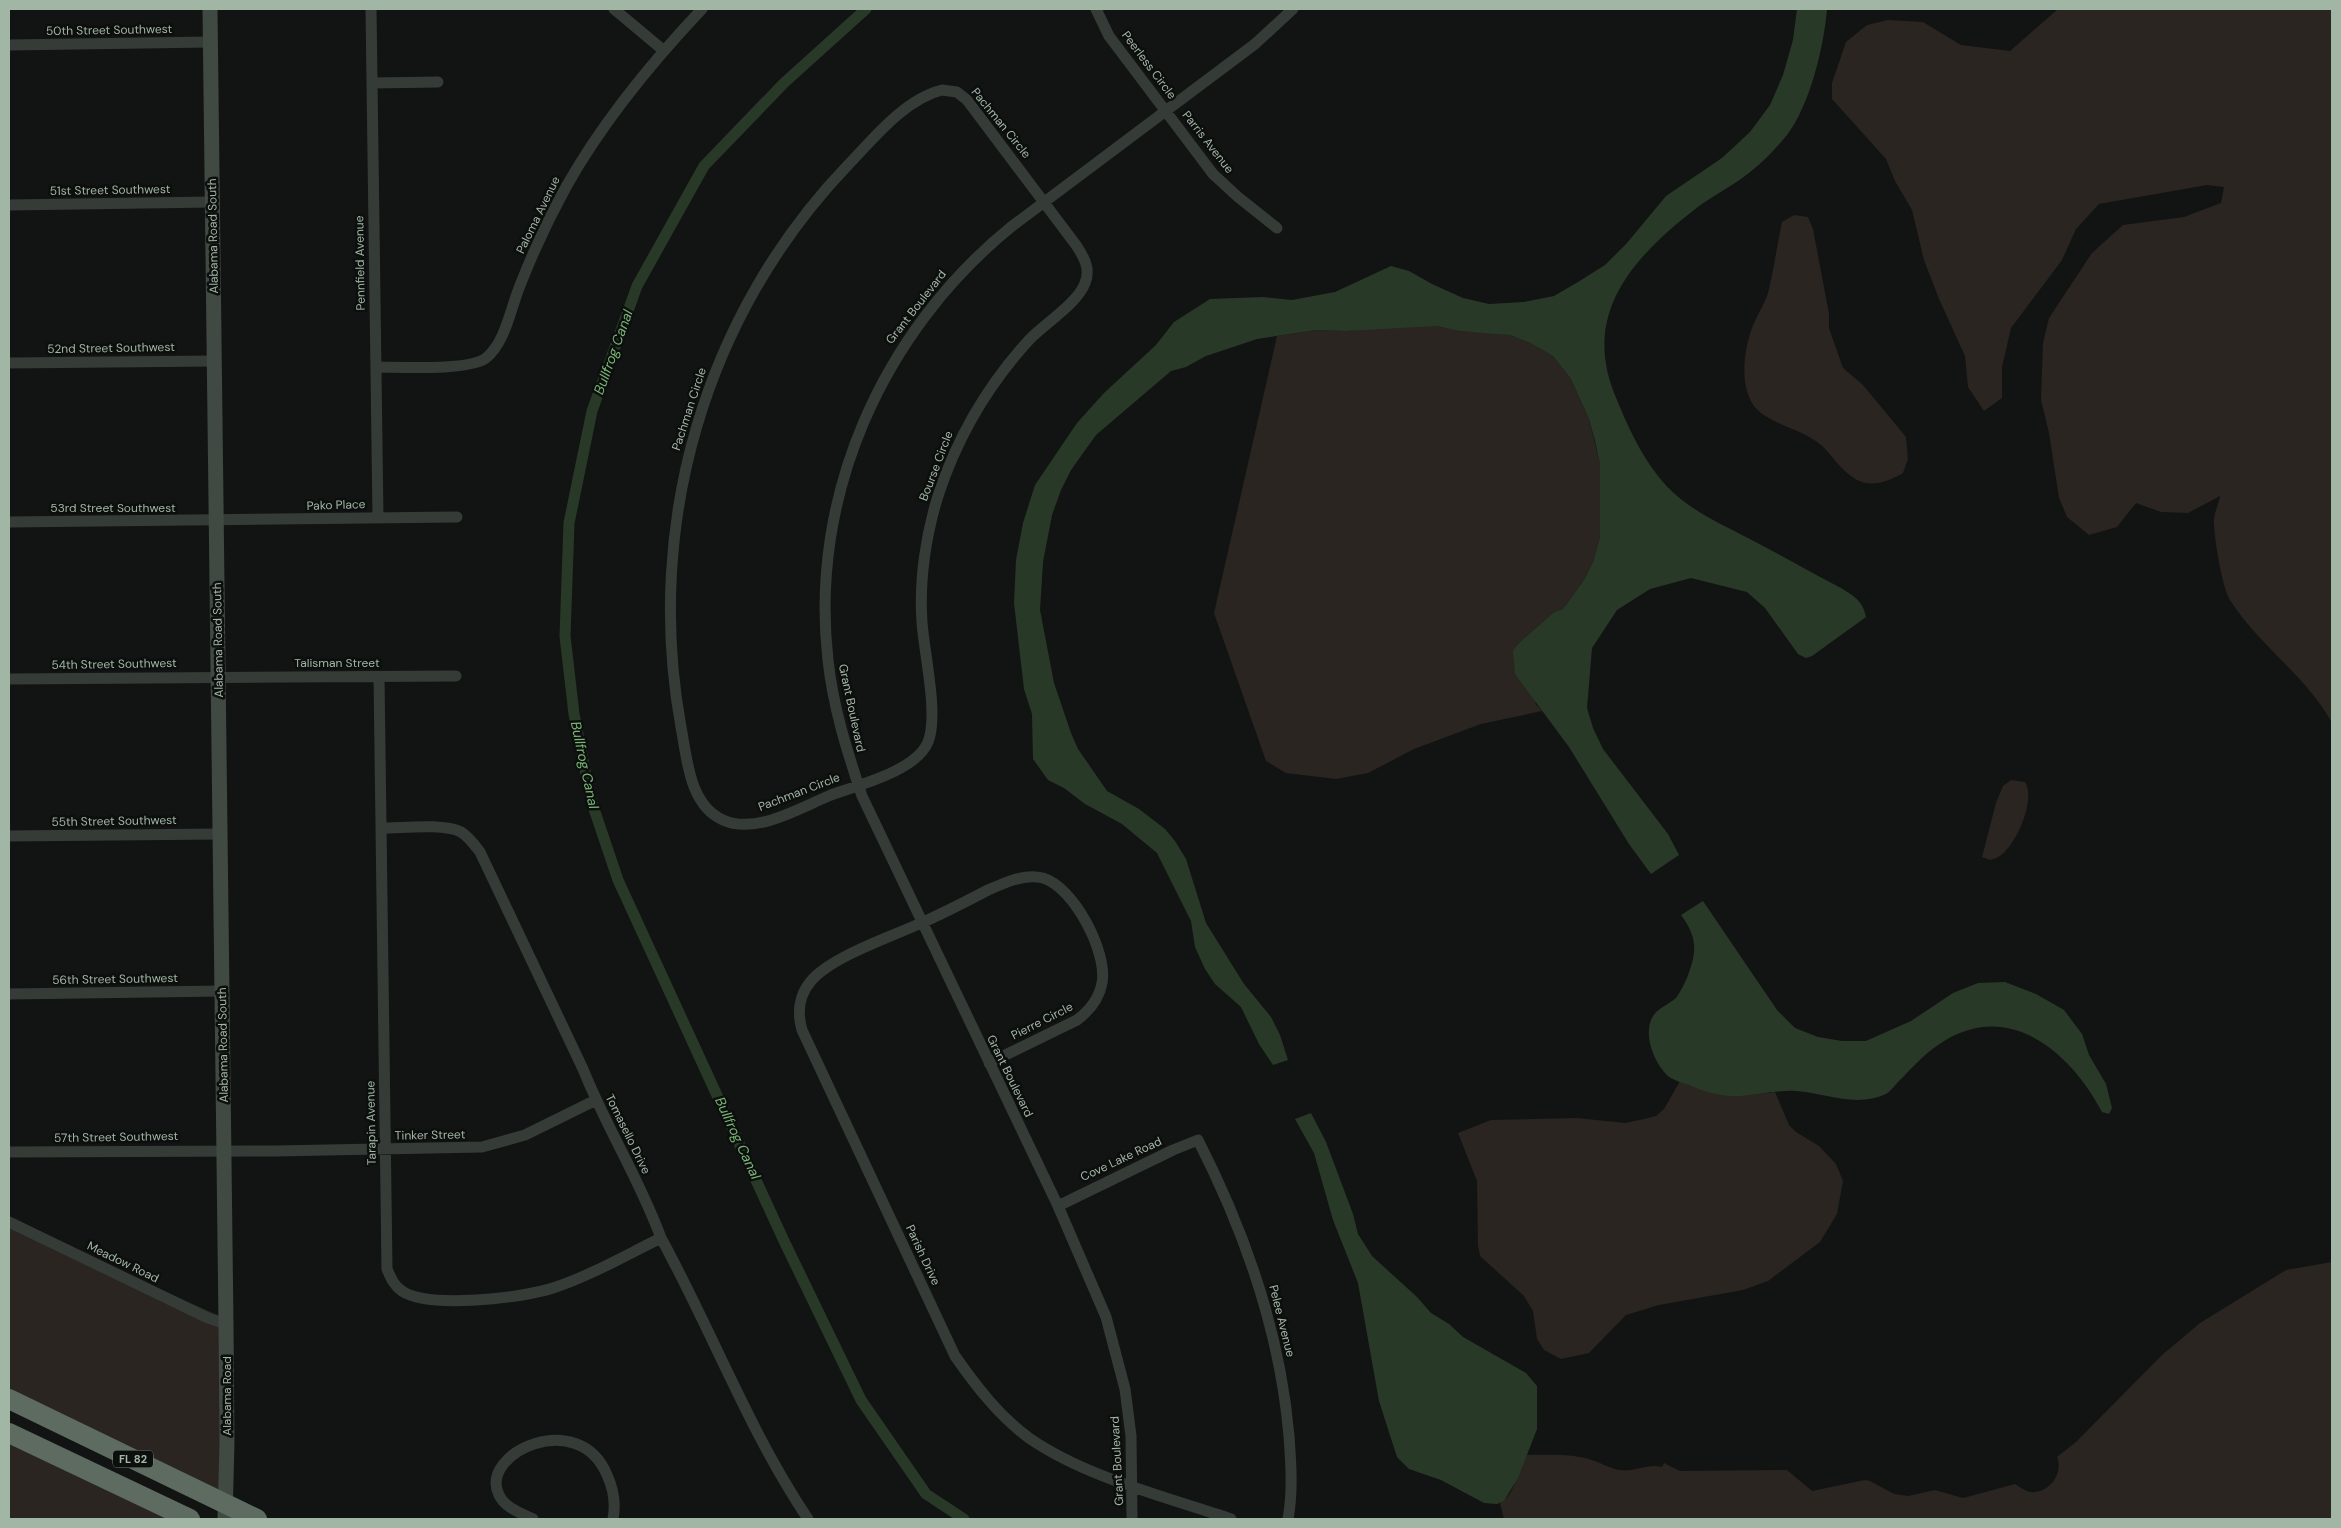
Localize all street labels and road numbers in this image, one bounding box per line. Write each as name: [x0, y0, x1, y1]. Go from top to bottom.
street label: 50th Street Southwest: [46, 21, 173, 39]
street label: Peerless Circle: [1118, 28, 1180, 102]
street label: Pachman Circle: [968, 84, 1034, 162]
street label: Parris Avenue: [1179, 108, 1237, 177]
street label: Paloma Avenue: [512, 173, 564, 256]
street label: Alabama Road South: [204, 178, 222, 294]
street label: 51st Street Southwest: [50, 181, 171, 199]
street label: Pennfield Avenue: [351, 215, 369, 311]
street label: Grant Boulevard: [882, 267, 950, 347]
street label: 52nd Street Southwest: [47, 339, 175, 357]
street label: Pachman Circle: [668, 365, 710, 453]
street label: Bourse Circle: [915, 429, 957, 503]
street label: Pako Place: [306, 496, 366, 514]
street label: 53rd Street Southwest: [50, 500, 176, 516]
street label: Alabama Road South: [209, 582, 227, 698]
street label: 54th Street Southwest: [51, 655, 177, 673]
street label: Talisman Street: [294, 655, 380, 671]
street label: Grant Boulevard: [835, 663, 869, 753]
street label: Pachman Circle: [756, 769, 842, 815]
street label: 55th Street Southwest: [51, 812, 177, 830]
street label: 56th Street Southwest: [52, 970, 178, 988]
street label: Alabama Road South: [214, 987, 232, 1103]
street label: Pierre Circle: [1008, 998, 1076, 1043]
street label: Grant Boulevard: [983, 1032, 1037, 1120]
street label: Tarapin Avenue: [362, 1080, 380, 1165]
street label: Tomasello Drive: [602, 1091, 654, 1177]
street label: Tinker Street: [395, 1126, 466, 1144]
street label: 57th Street Southwest: [54, 1128, 179, 1146]
street label: Cove Lake Road: [1078, 1133, 1164, 1185]
street label: Parish Drive: [902, 1222, 944, 1288]
street label: Meadow Road: [84, 1238, 162, 1286]
street label: Pelee Avenue: [1265, 1283, 1299, 1359]
street label: Alabama Road: [219, 1356, 235, 1436]
street label: Grant Boulevard: [1107, 1416, 1127, 1506]
road number: FL 82: [113, 1450, 153, 1468]

